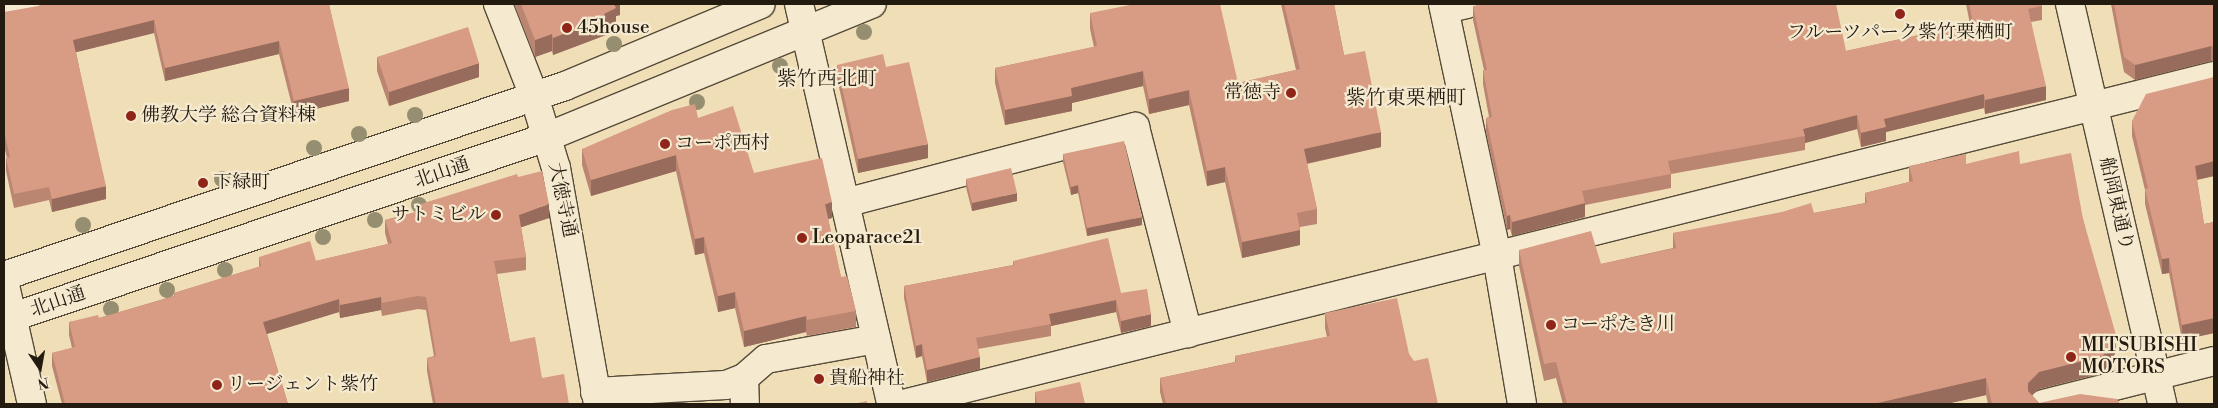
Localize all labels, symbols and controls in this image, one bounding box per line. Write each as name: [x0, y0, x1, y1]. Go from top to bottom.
marker: フルーツパーク紫竹栗栖町: [1894, 8, 1906, 20]
place label: 45house: [577, 17, 650, 39]
marker: 45house: [561, 22, 573, 34]
place label: フルーツパーク紫竹栗栖町: [1786, 22, 2014, 44]
district label: 紫竹西北町: [777, 67, 877, 91]
place label: 常徳寺: [1224, 82, 1281, 104]
district label: 紫竹東栗栖町: [1346, 86, 1466, 110]
marker: 常徳寺: [1285, 87, 1297, 99]
place label: 佛教大学 総合資料棟: [141, 105, 316, 127]
marker: 佛教大学 総合資料棟: [125, 110, 137, 122]
place label: コーポ西村: [675, 133, 770, 155]
marker: コーポ西村: [659, 138, 671, 150]
street label: 北山通: [411, 153, 473, 193]
street label: 船岡東通り: [2094, 155, 2138, 253]
street label: 大徳寺通: [543, 160, 581, 240]
place label: 下緑町: [213, 172, 270, 194]
marker: 下緑町: [197, 177, 209, 189]
place label: サトミビル: [391, 204, 486, 226]
marker: サトミビル: [490, 209, 502, 221]
place label: Leoparace21: [812, 227, 922, 249]
marker: Leoparace21: [796, 232, 808, 244]
street label: 北山通: [27, 282, 89, 322]
place label: コーポたき川: [1561, 314, 1675, 336]
marker: コーポたき川: [1545, 319, 1557, 331]
place label: MITSUBISHI MOTORS: [2081, 335, 2197, 379]
north arrow: [15, 343, 65, 393]
marker: MITSUBISHI MOTORS: [2065, 351, 2077, 363]
place label: 貴船神社: [829, 368, 905, 390]
text: N: [36, 373, 50, 393]
marker: 貴船神社: [813, 373, 825, 385]
place label: リージェント紫竹: [227, 374, 379, 396]
marker: リージェント紫竹: [211, 379, 223, 391]

